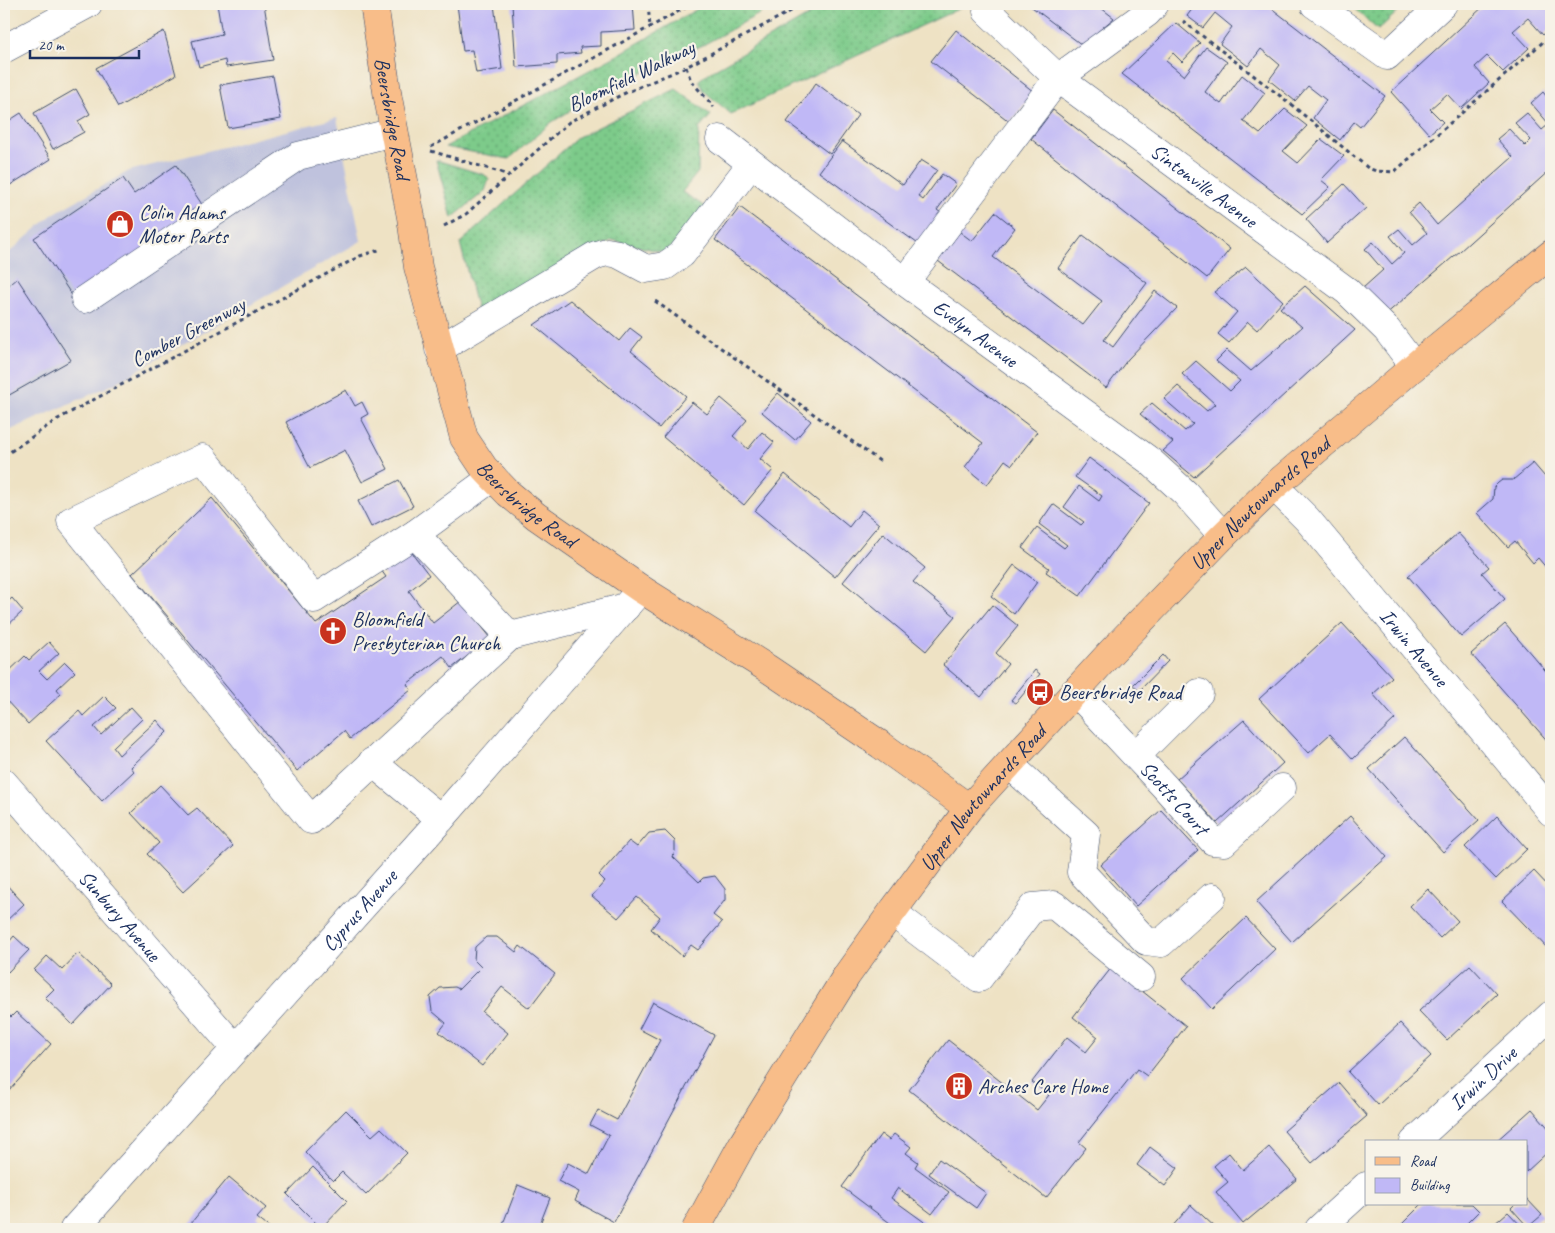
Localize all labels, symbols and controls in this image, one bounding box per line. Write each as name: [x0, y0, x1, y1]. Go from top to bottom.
scale bar: [30, 28, 139, 60]
street label: Bloomfield Walkway: [563, 33, 700, 118]
text: 20 m: [38, 36, 65, 55]
street label: Beersbridge Road: [369, 56, 417, 185]
street label: Sintonville Avenue: [1146, 138, 1264, 235]
place label: Colin Adams Motor Parts: [139, 199, 230, 249]
shop icon: Colin Adams Motor Parts: [105, 209, 135, 239]
street label: Comber Greenway: [127, 290, 251, 373]
street label: Evelyn Avenue: [928, 294, 1024, 374]
street label: Upper Newtownards Road: [1184, 429, 1338, 575]
street label: Beersbridge Road: [471, 455, 585, 555]
street label: Irwin Avenue: [1374, 603, 1455, 693]
place label: Bloomfield Presbyterian Church: [352, 606, 502, 656]
church icon: Bloomfield Presbyterian Church: [318, 616, 348, 646]
bus stop icon: Beersbridge Road: [1025, 677, 1055, 707]
place label: Beersbridge Road: [1059, 679, 1186, 705]
street label: Upper Newtownards Road: [914, 716, 1054, 876]
street label: Scotts Court: [1134, 756, 1216, 843]
street label: Cyprus Avenue: [316, 862, 404, 956]
street label: Sunbury Avenue: [73, 865, 167, 967]
street label: Irwin Drive: [1444, 1040, 1523, 1116]
building icon: Arches Care Home: [944, 1071, 974, 1101]
place label: Arches Care Home: [978, 1073, 1109, 1099]
legend: [1365, 1140, 1528, 1206]
text: Road: [1410, 1152, 1437, 1171]
text: Building: [1410, 1176, 1450, 1195]

